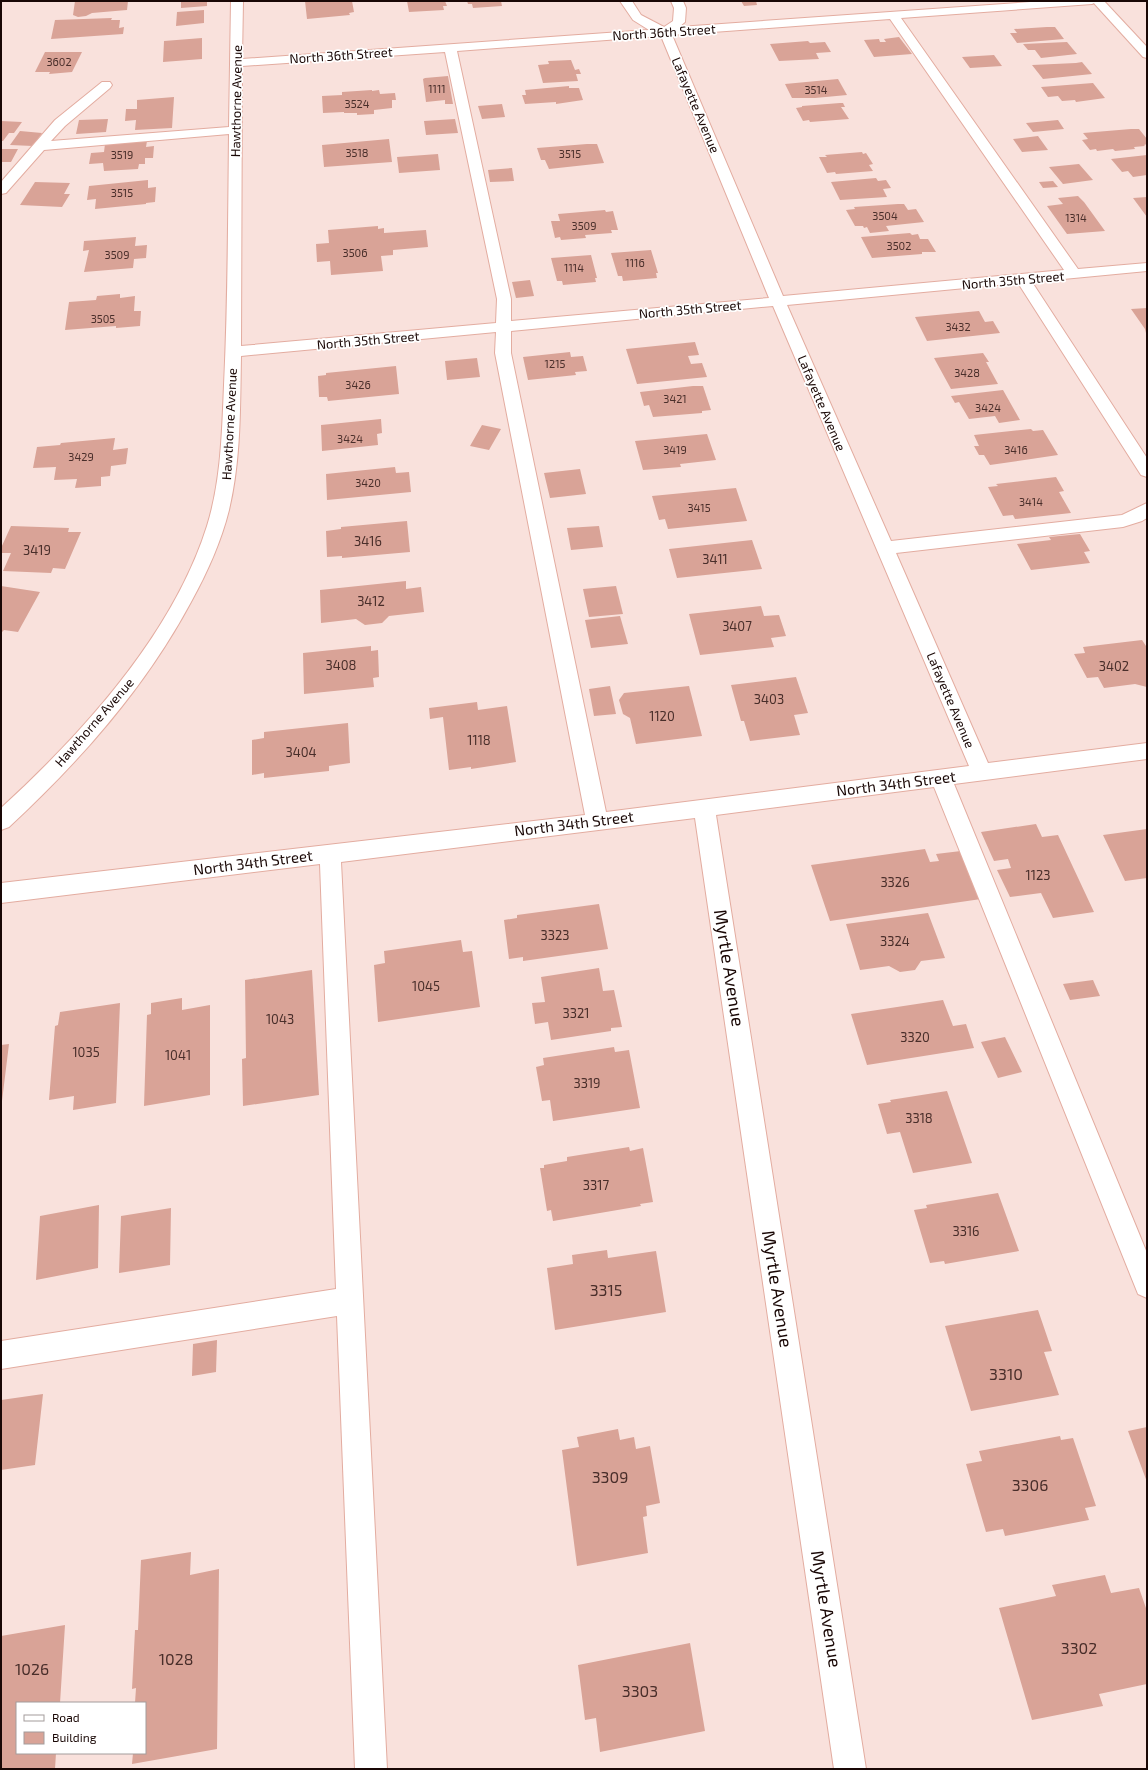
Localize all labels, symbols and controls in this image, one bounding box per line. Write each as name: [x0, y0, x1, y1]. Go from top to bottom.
street label: North 36th Street: [612, 20, 716, 44]
street label: North 36th Street: [289, 43, 393, 67]
street label: Hawthorne Avenue: [227, 45, 245, 157]
house number: 3602: [46, 55, 72, 68]
street label: Lafayette Avenue: [669, 55, 723, 155]
house number: 1111: [428, 82, 446, 95]
house number: 3514: [804, 83, 828, 96]
house number: 3524: [345, 97, 370, 110]
house number: 3518: [345, 146, 369, 159]
house number: 3515: [559, 147, 581, 160]
house number: 3519: [111, 148, 133, 161]
house number: 3515: [111, 186, 133, 199]
house number: 3504: [872, 209, 898, 222]
house number: 1314: [1065, 211, 1087, 224]
house number: 3509: [572, 219, 596, 232]
house number: 3502: [887, 239, 911, 252]
house number: 3506: [343, 246, 367, 259]
house number: 3509: [105, 248, 129, 261]
house number: 1116: [625, 256, 645, 269]
house number: 1114: [564, 261, 584, 274]
street label: North 35th Street: [961, 268, 1065, 292]
street label: North 35th Street: [638, 297, 742, 321]
house number: 3505: [91, 312, 115, 325]
house number: 3432: [945, 320, 971, 333]
street label: North 35th Street: [316, 328, 420, 352]
street label: Lafayette Avenue: [795, 353, 849, 453]
house number: 1215: [545, 357, 566, 370]
house number: 3428: [954, 366, 980, 379]
street label: Hawthorne Avenue: [218, 367, 240, 481]
house number: 3426: [345, 378, 371, 391]
house number: 3421: [663, 392, 687, 405]
house number: 3424: [975, 401, 1001, 414]
house number: 3424: [337, 432, 363, 445]
house number: 3419: [663, 443, 687, 456]
house number: 3416: [1004, 443, 1028, 456]
house number: 3429: [68, 450, 94, 463]
house number: 3420: [355, 476, 381, 489]
house number: 3414: [1019, 495, 1043, 508]
house number: 3415: [687, 501, 711, 514]
house number: 3416: [354, 533, 382, 549]
house number: 3419: [23, 542, 51, 558]
house number: 3411: [702, 551, 728, 567]
house number: 3412: [357, 593, 385, 609]
house number: 3407: [722, 618, 752, 634]
street label: Lafayette Avenue: [924, 650, 978, 750]
house number: 3408: [326, 657, 356, 673]
house number: 3402: [1099, 658, 1129, 674]
street label: Hawthorne Avenue: [51, 674, 137, 770]
house number: 3403: [754, 691, 784, 707]
house number: 1120: [649, 708, 675, 724]
house number: 1118: [467, 732, 491, 748]
house number: 3404: [285, 744, 317, 760]
street label: North 34th Street: [835, 767, 957, 799]
street label: North 34th Street: [513, 807, 635, 839]
street label: North 34th Street: [192, 846, 314, 878]
house number: 1123: [1026, 867, 1050, 883]
house number: 3326: [880, 874, 910, 890]
street label: Myrtle Avenue: [710, 908, 750, 1028]
house number: 3323: [541, 927, 570, 943]
house number: 3324: [880, 933, 910, 949]
house number: 1045: [412, 978, 440, 994]
house number: 3321: [563, 1005, 589, 1021]
house number: 1043: [266, 1011, 294, 1027]
house number: 3320: [900, 1029, 930, 1045]
house number: 1035: [72, 1044, 100, 1060]
house number: 1041: [165, 1047, 191, 1063]
house number: 3319: [573, 1075, 601, 1091]
house number: 3318: [905, 1110, 933, 1126]
house number: 3317: [583, 1177, 609, 1193]
house number: 3316: [952, 1223, 980, 1239]
street label: Myrtle Avenue: [758, 1229, 798, 1349]
house number: 3315: [590, 1280, 622, 1299]
house number: 3310: [989, 1364, 1023, 1383]
house number: 3309: [592, 1467, 628, 1486]
house number: 3306: [1012, 1475, 1048, 1494]
street label: Myrtle Avenue: [807, 1549, 847, 1669]
house number: 3302: [1061, 1638, 1097, 1657]
house number: 1028: [159, 1649, 193, 1668]
house number: 1026: [15, 1659, 49, 1678]
house number: 3303: [622, 1681, 658, 1700]
legend: [16, 1702, 146, 1754]
text: Road: [52, 1710, 80, 1724]
text: Building: [52, 1730, 97, 1744]

